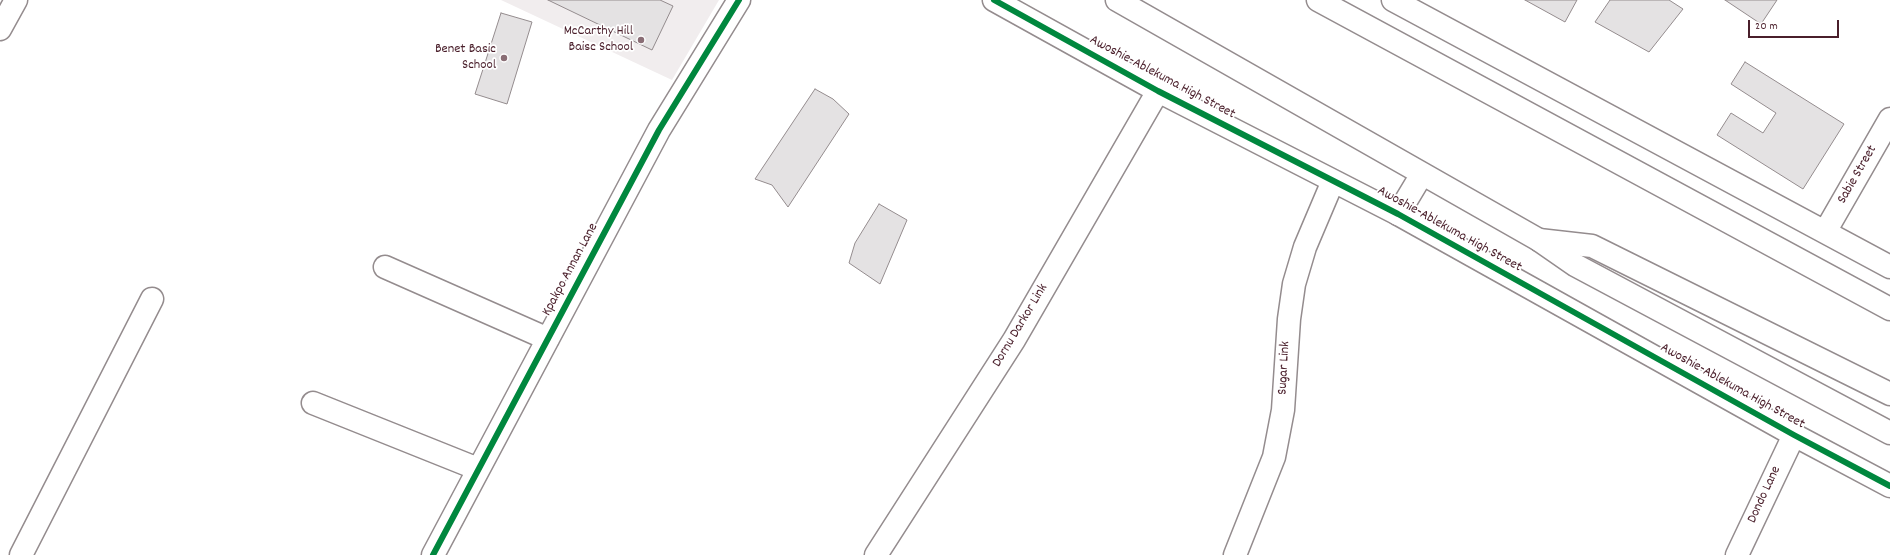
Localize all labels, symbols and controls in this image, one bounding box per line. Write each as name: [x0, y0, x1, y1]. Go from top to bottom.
scale bar: [1750, 12, 1841, 38]
text: 20 m: [1755, 18, 1778, 35]
place label: McCarthy Hill Baisc School: [564, 24, 633, 56]
street label: Awoshie-Ablekuma High Street: [1086, 32, 1238, 124]
marker: McCarthy Hill Baisc School: [636, 35, 646, 45]
place label: Benet Basic School: [435, 42, 496, 74]
marker: Benet Basic School: [499, 53, 509, 63]
street label: Sabie Street: [1835, 143, 1881, 207]
street label: Awoshie-Ablekuma High Street: [1374, 183, 1524, 277]
street label: Kpakpo Annan Lane: [539, 221, 603, 319]
street label: Dornu Darkor Link: [990, 281, 1052, 371]
street label: Awoshie-Ablekuma High Street: [1657, 340, 1807, 434]
street label: Sugar Link: [1275, 341, 1295, 395]
street label: Dondo Lane: [1745, 464, 1785, 526]

